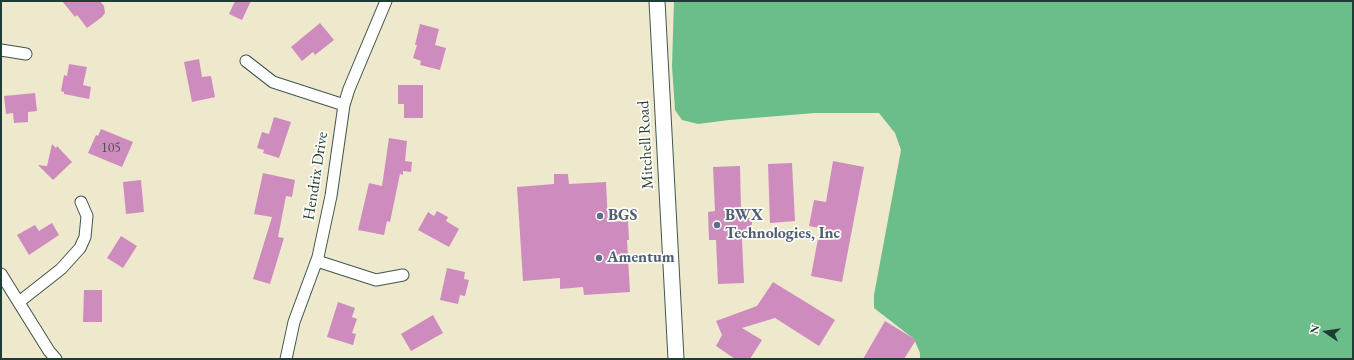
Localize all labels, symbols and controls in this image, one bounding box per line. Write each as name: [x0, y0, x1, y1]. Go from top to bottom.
street label: Mitchell Road: [634, 100, 658, 190]
street label: Hendrix Drive: [300, 130, 332, 222]
house number: 105: [101, 140, 121, 156]
place label: BGS: [608, 206, 637, 226]
place label: BWX Technologies, Inc: [725, 206, 840, 244]
marker: BGS: [595, 211, 605, 221]
marker: BWX Technologies, Inc: [712, 220, 722, 230]
place label: Amentum: [607, 248, 675, 268]
marker: Amentum: [594, 253, 604, 263]
north arrow: [1306, 312, 1346, 352]
text: N: [1306, 323, 1322, 335]

